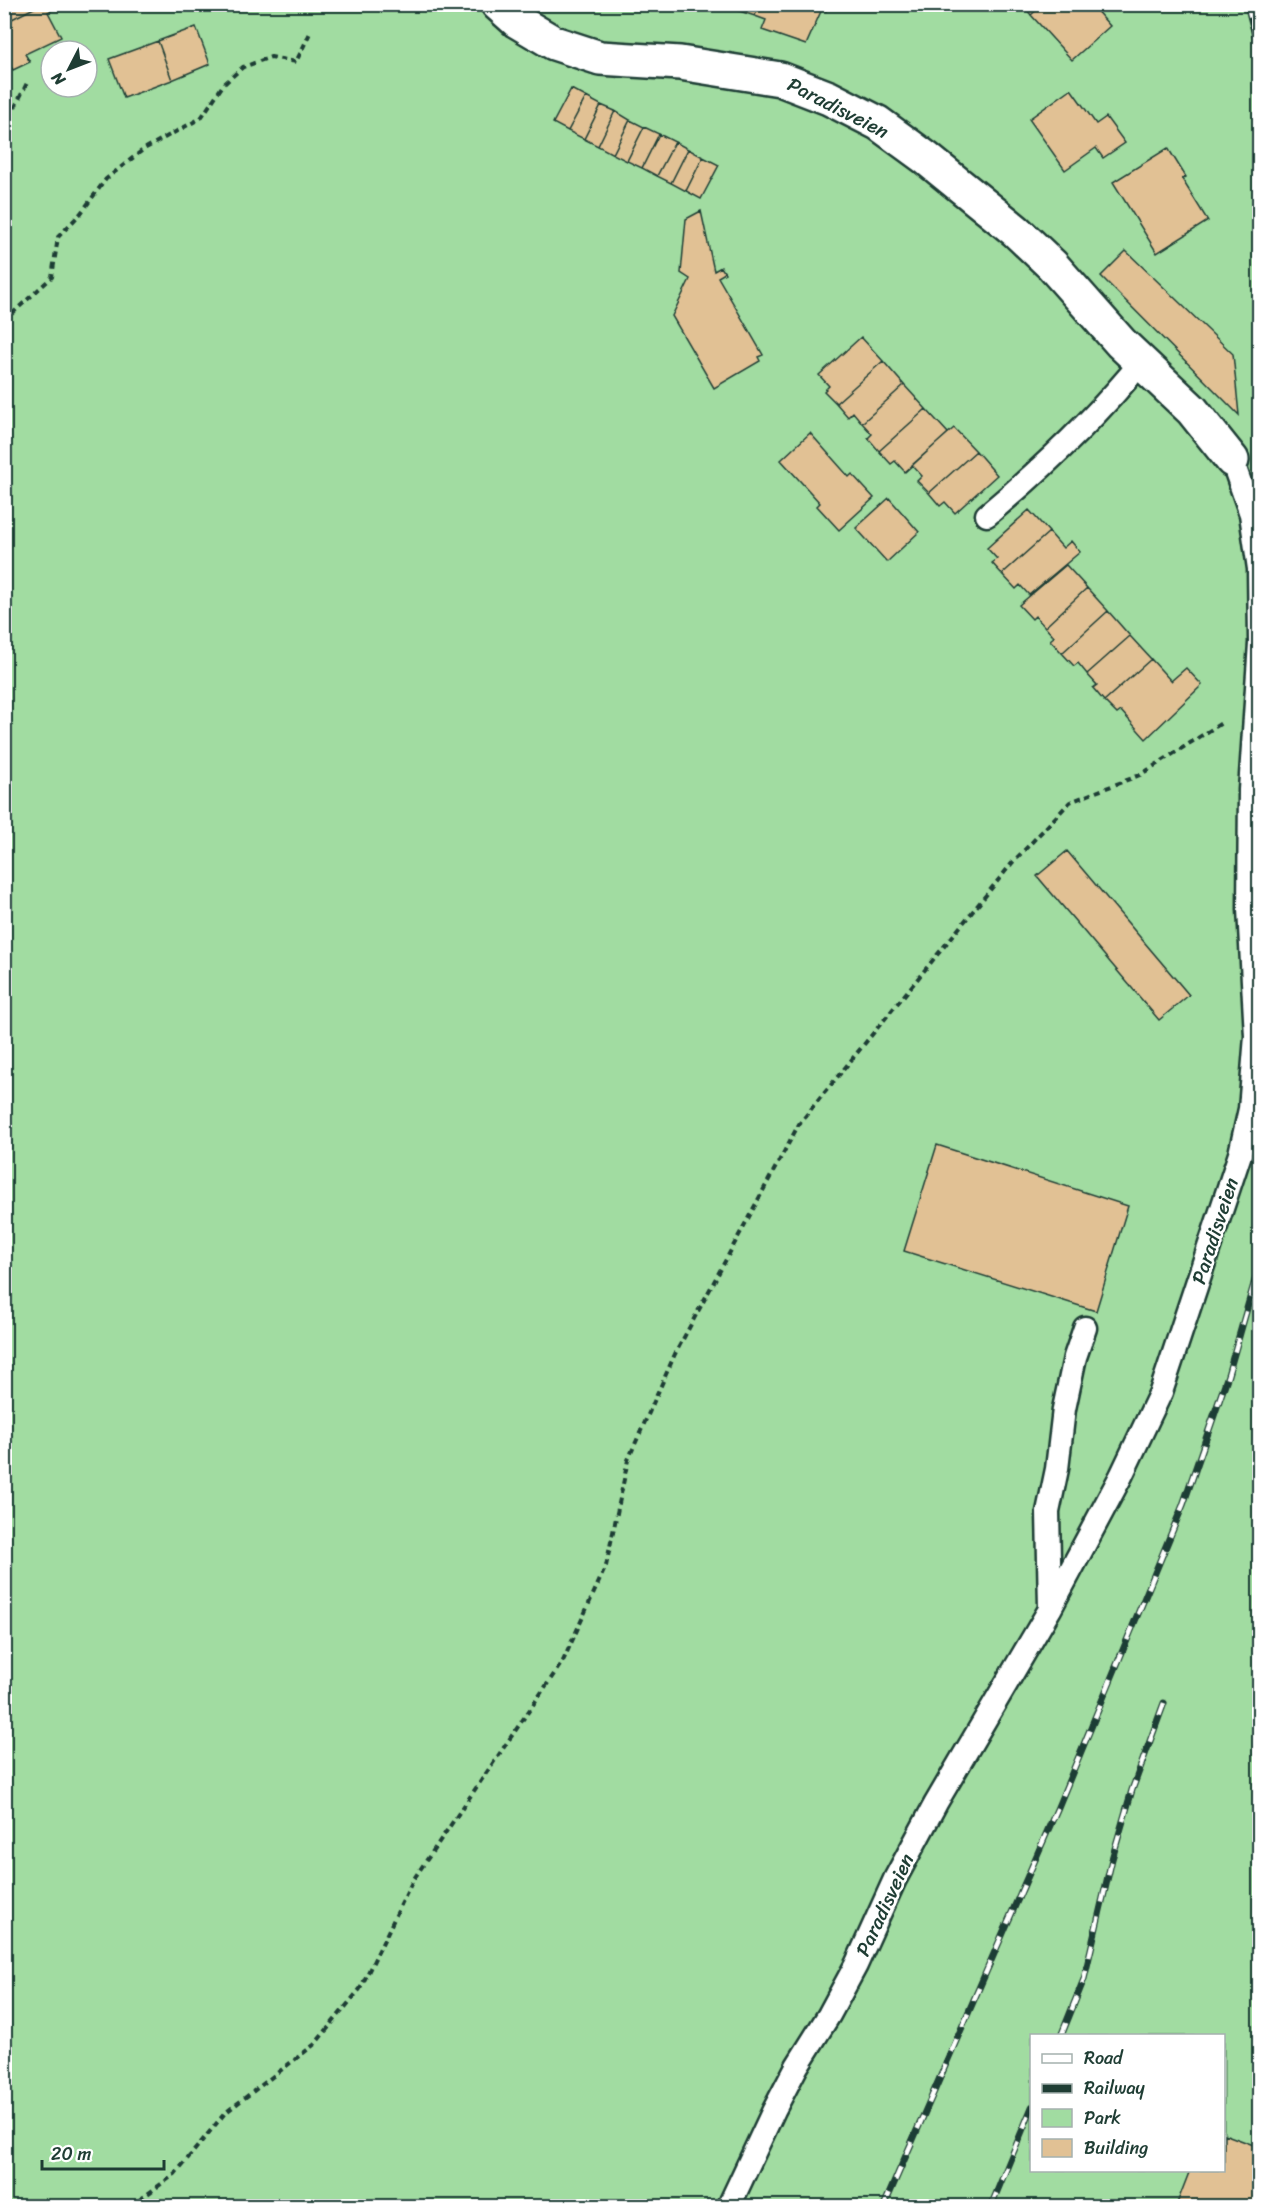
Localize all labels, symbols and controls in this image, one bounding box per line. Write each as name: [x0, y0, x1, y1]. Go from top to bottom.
north arrow: [39, 39, 99, 99]
text: N: [43, 64, 73, 93]
street label: Paradisveien: [781, 67, 895, 149]
street label: Paradisveien: [1181, 1173, 1249, 1289]
street label: Paradisveien: [846, 1847, 924, 1962]
legend: [1030, 2034, 1225, 2172]
text: Road: [1084, 2042, 1124, 2074]
text: Railway: [1084, 2072, 1146, 2104]
text: Park: [1084, 2102, 1121, 2134]
text: Building: [1084, 2132, 1148, 2164]
scale bar: [42, 2133, 164, 2171]
text: 20 m: [51, 2138, 91, 2170]

